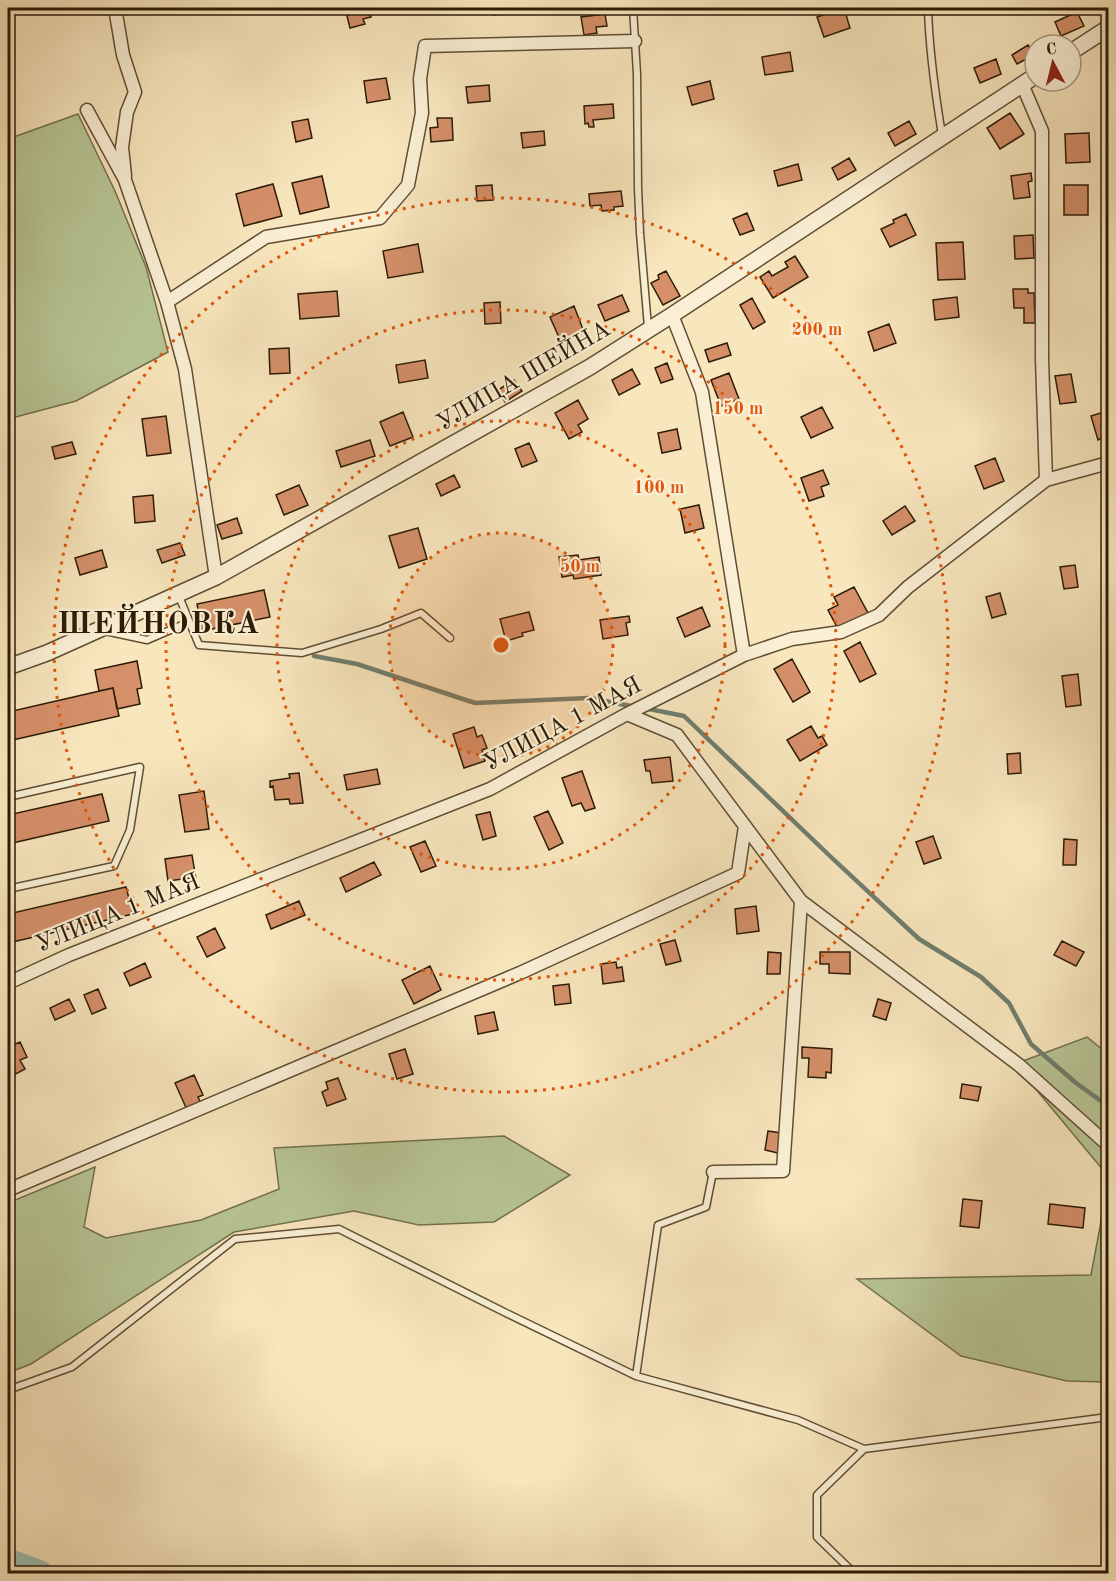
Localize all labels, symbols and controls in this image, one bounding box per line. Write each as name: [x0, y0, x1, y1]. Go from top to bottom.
north arrow: [1023, 33, 1083, 93]
text: С: [1045, 42, 1058, 59]
street label: УЛИЦА ШЕЙНА: [430, 313, 615, 437]
text: 200 m: [792, 321, 842, 339]
text: 150 m: [713, 400, 763, 418]
text: 100 m: [634, 479, 684, 497]
text: 50 m: [560, 558, 600, 576]
district label: ШЕЙНОВКА: [57, 603, 261, 640]
centre of rings: [491, 635, 511, 655]
street label: УЛИЦА 1 МАЯ: [480, 673, 646, 777]
street label: УЛИЦА 1 МАЯ: [32, 870, 204, 958]

